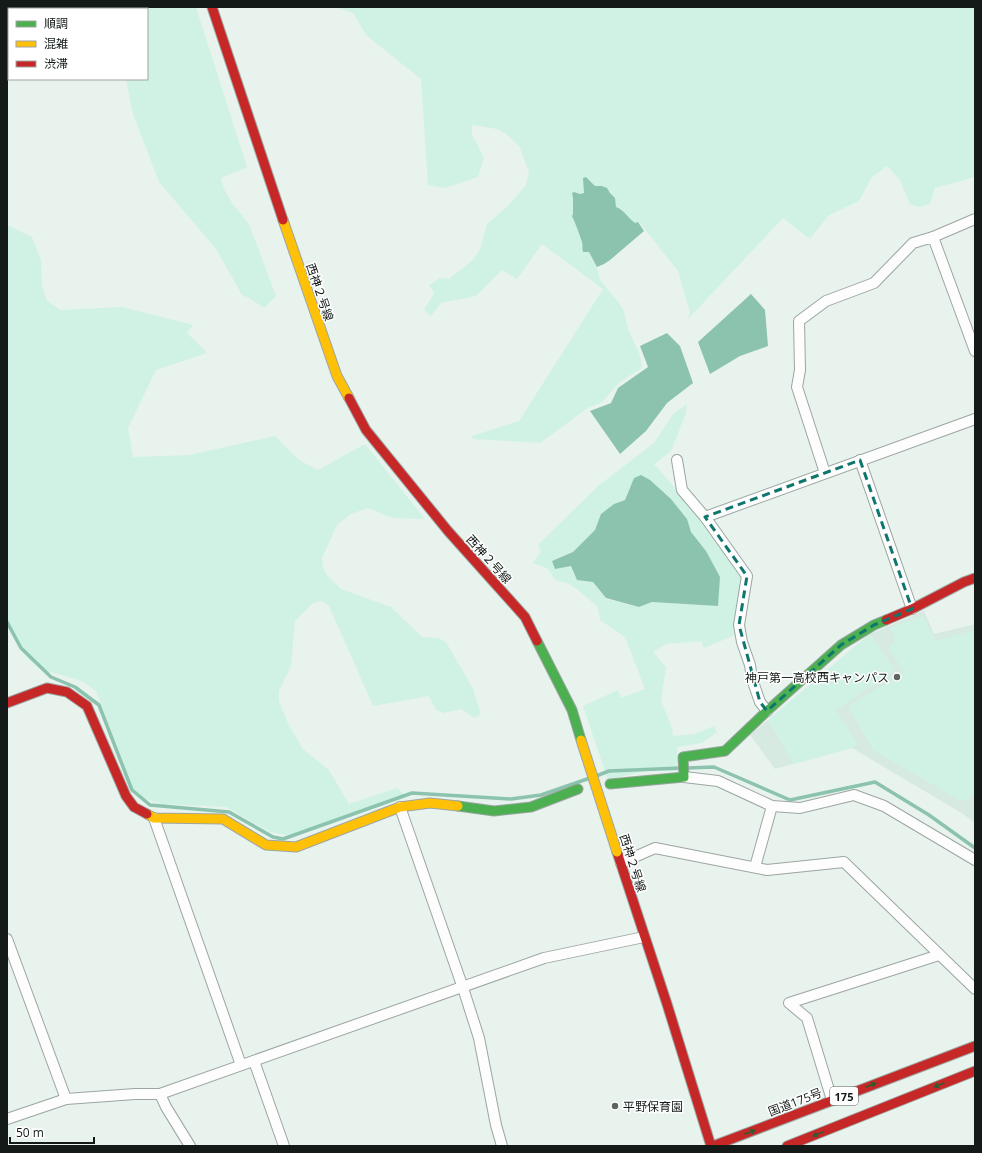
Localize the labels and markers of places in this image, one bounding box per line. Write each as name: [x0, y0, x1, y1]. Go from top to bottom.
place label: 神戸第一高校西キャンパス: [745, 669, 889, 686]
marker: 神戸第一高校西キャンパス: [892, 672, 902, 682]
place label: 平野保育園: [623, 1098, 683, 1115]
marker: 平野保育園: [610, 1101, 620, 1111]

